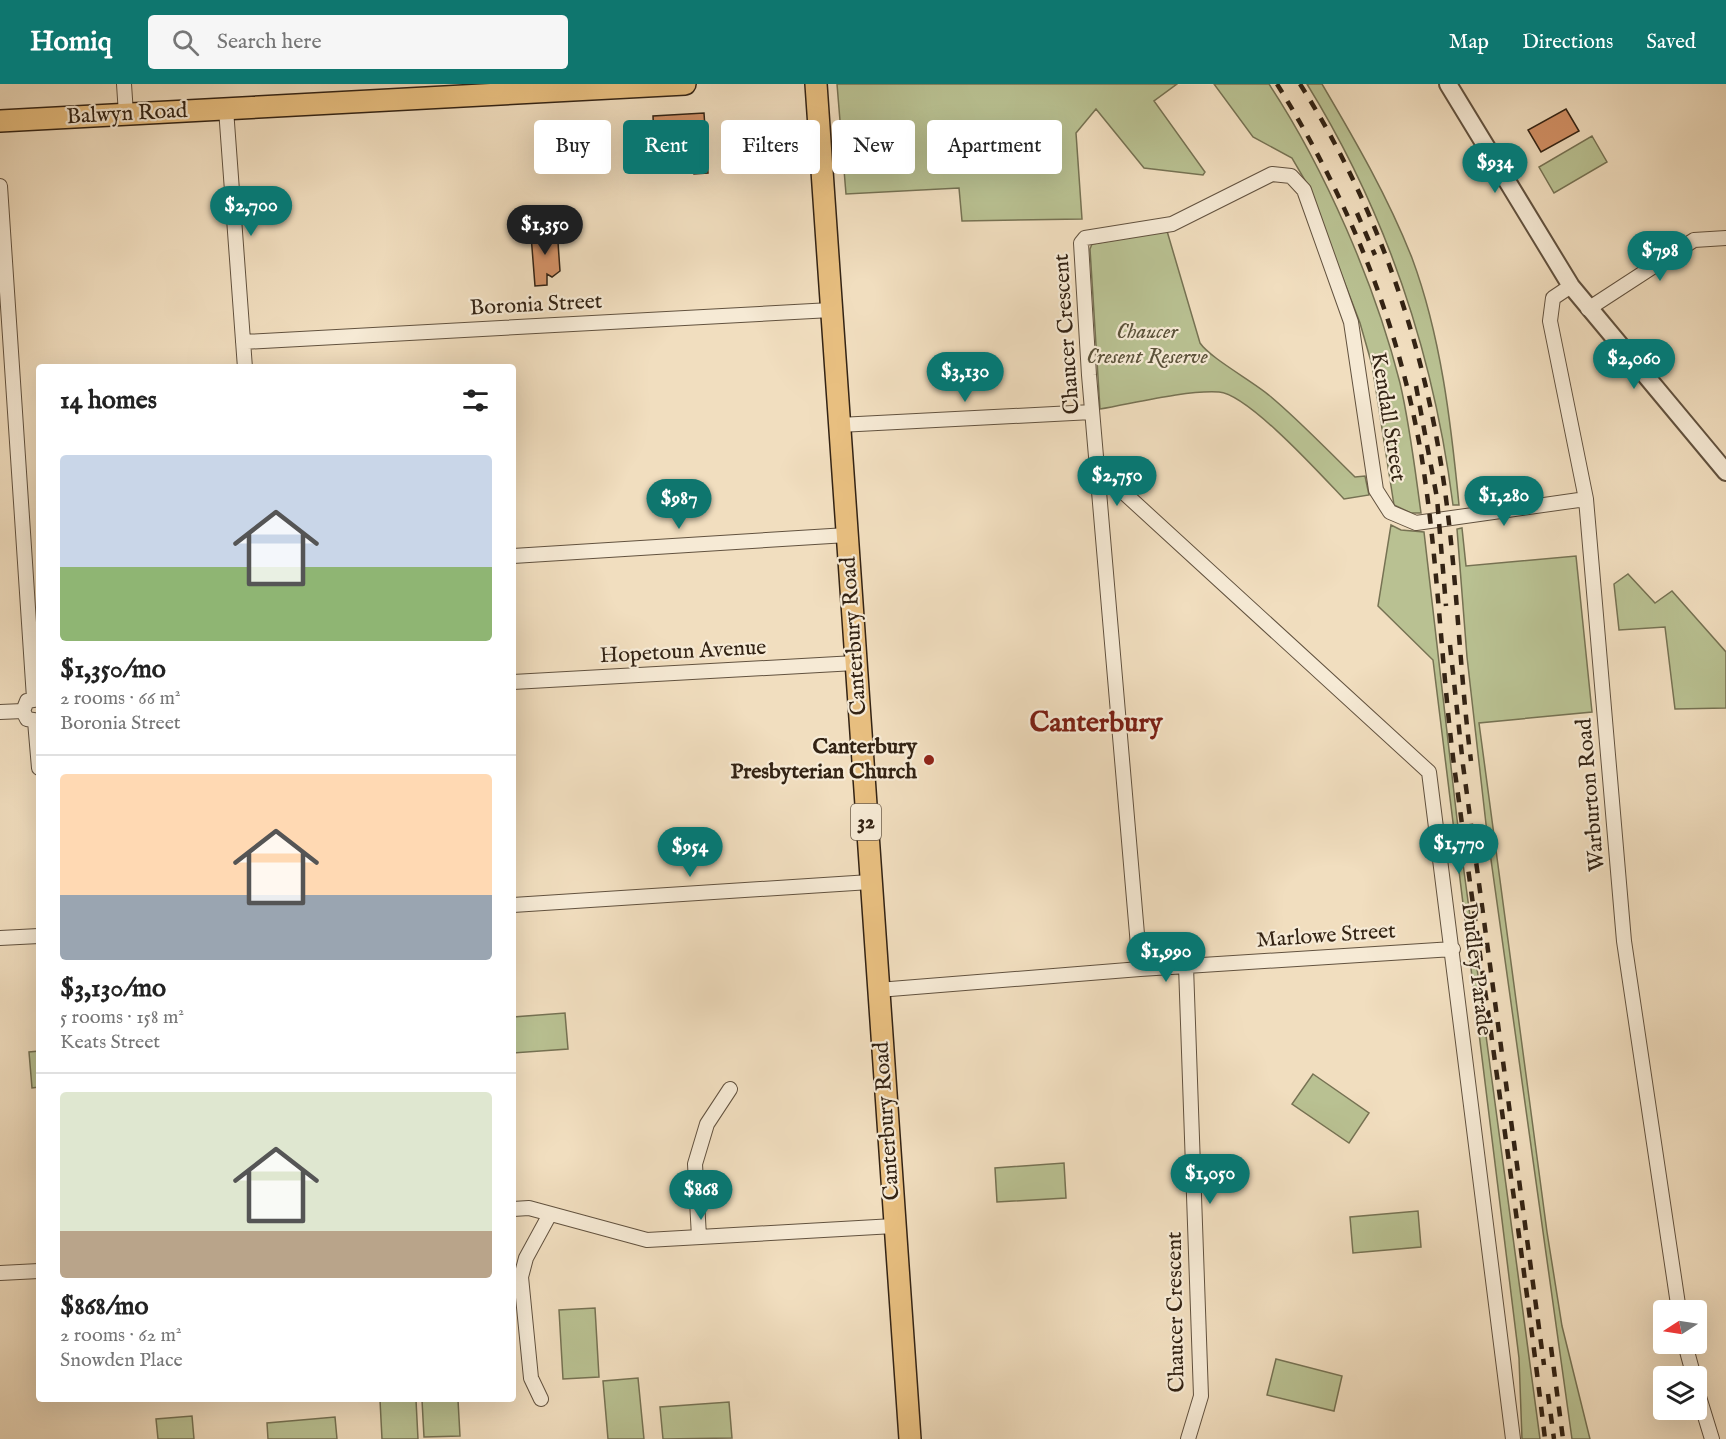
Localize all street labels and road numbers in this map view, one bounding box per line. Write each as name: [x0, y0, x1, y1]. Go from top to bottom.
street label: Balwyn Road: [66, 97, 188, 131]
street label: Chaucer Crescent: [1047, 252, 1087, 415]
street label: Boronia Street: [469, 288, 603, 322]
street label: Kendall Street: [1364, 350, 1412, 484]
street label: Canterbury Road: [834, 555, 874, 716]
street label: Hopetoun Avenue: [599, 634, 767, 670]
street label: Warburton Road: [1570, 717, 1612, 873]
road number: 32: [851, 804, 881, 840]
street label: Dudley Parade: [1454, 901, 1498, 1037]
street label: Marlowe Street: [1255, 917, 1397, 955]
street label: Canterbury Road: [867, 1040, 907, 1201]
street label: Chaucer Crescent: [1161, 1231, 1191, 1393]

